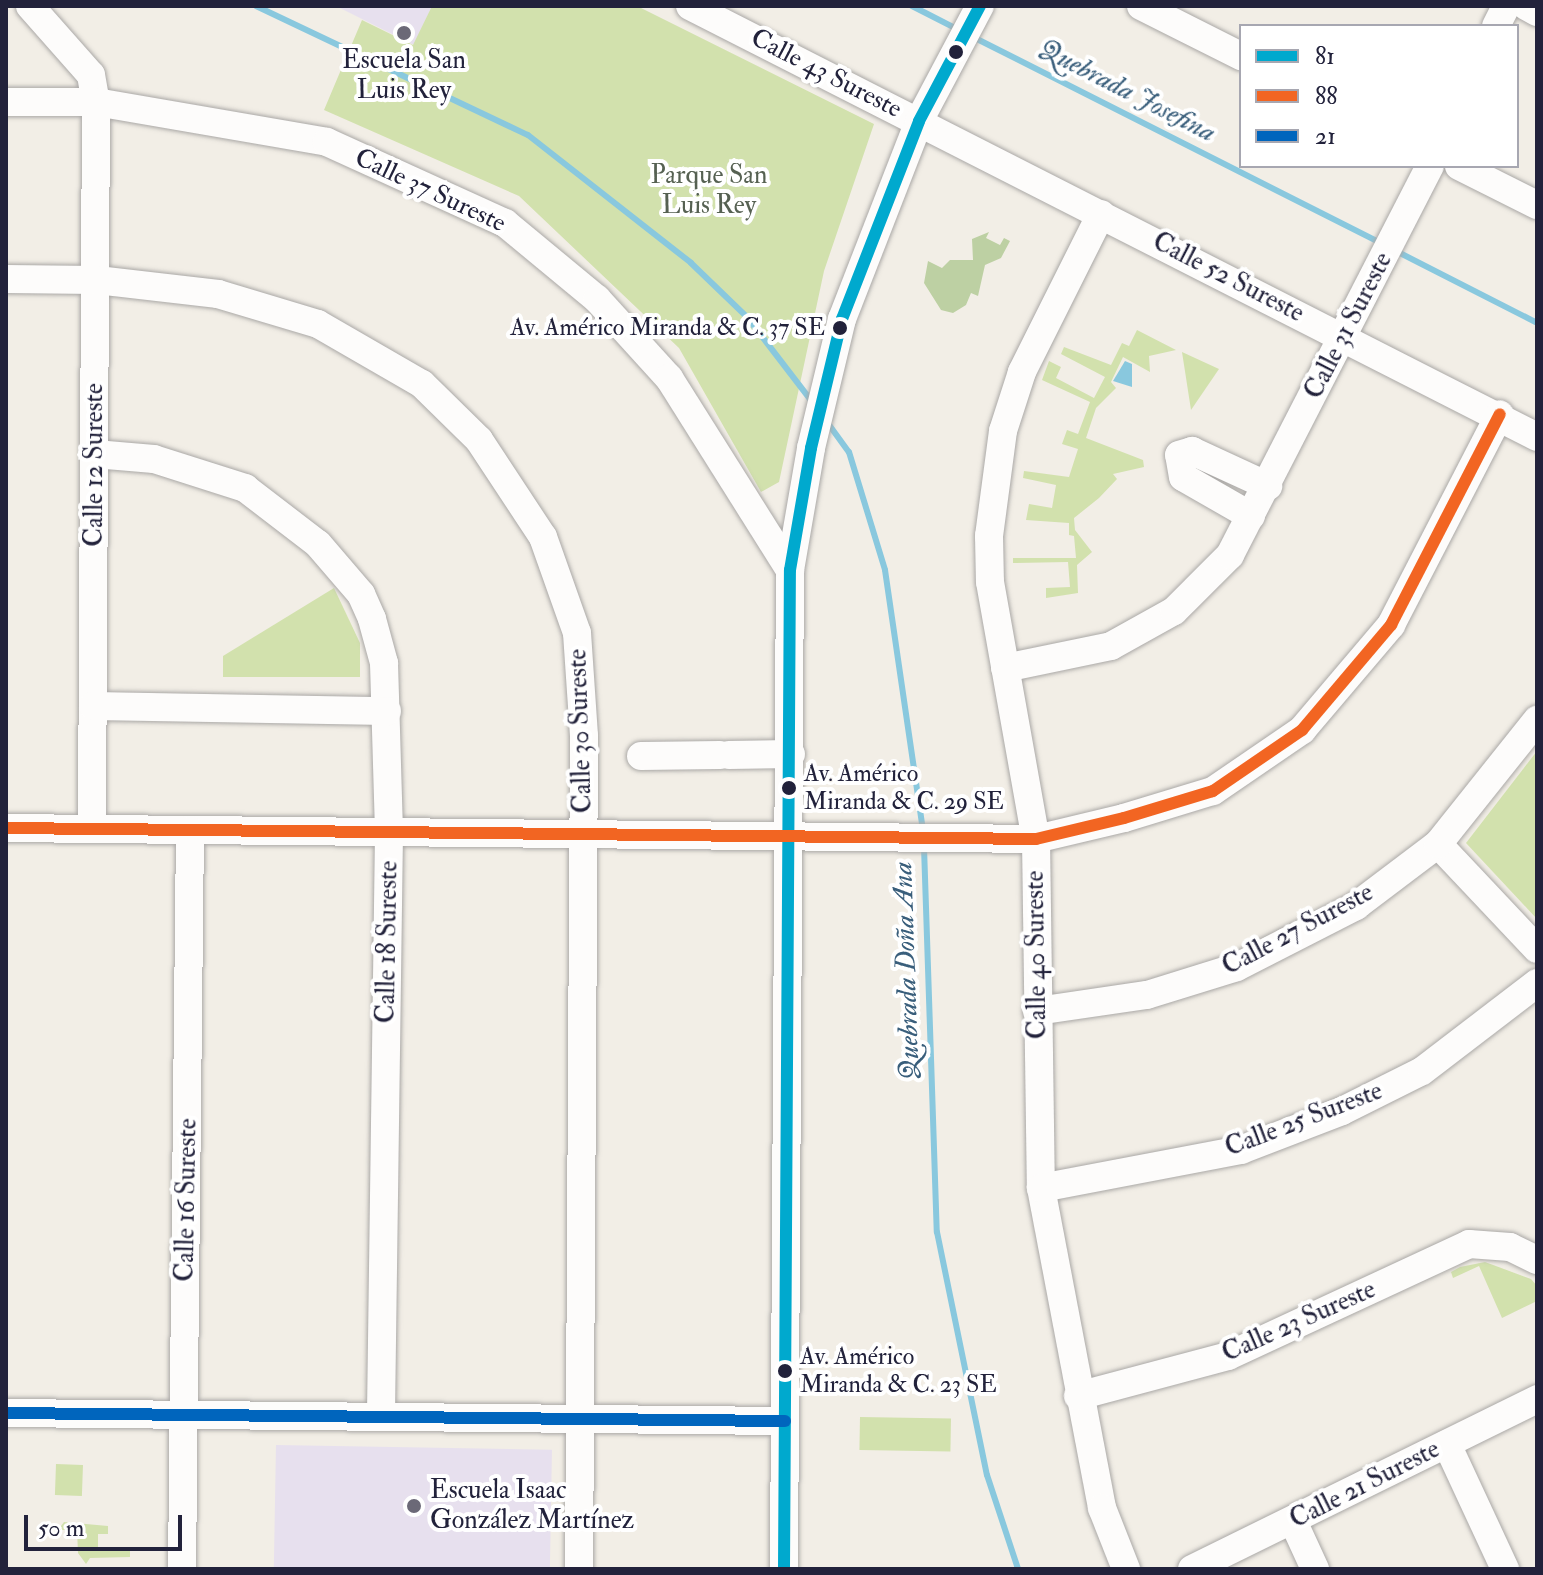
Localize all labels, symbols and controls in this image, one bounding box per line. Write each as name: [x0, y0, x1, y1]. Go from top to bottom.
street label: Calle 43 Sureste: [745, 23, 907, 125]
marker: Escuela San Luis Rey: [395, 24, 413, 42]
legend: [1239, 24, 1519, 168]
water label: Quebrada Josefina: [1033, 32, 1221, 150]
text: 81: [1315, 41, 1335, 72]
unlabelled marker: [948, 44, 964, 60]
place label: Escuela San Luis Rey: [342, 45, 466, 106]
text: 88: [1315, 81, 1338, 112]
text: 21: [1315, 121, 1336, 152]
street label: Calle 37 Sureste: [350, 142, 510, 240]
park label: Parque San Luis Rey: [651, 160, 767, 222]
street label: Calle 52 Sureste: [1147, 226, 1309, 330]
street label: Calle 31 Sureste: [1299, 247, 1399, 405]
place label: Av. Américo Miranda & C. 37 SE: [510, 314, 825, 342]
marker: Av. Américo Miranda & C. 37 SE: [832, 320, 848, 336]
street label: Calle 12 Sureste: [79, 383, 111, 547]
street label: Calle 30 Sureste: [563, 648, 599, 814]
place label: Av. Américo Miranda & C. 29 SE: [804, 760, 1004, 816]
marker: Av. Américo Miranda & C. 29 SE: [781, 780, 797, 796]
street label: Calle 18 Sureste: [371, 860, 405, 1024]
water label: Quebrada Doña Ana: [886, 861, 928, 1081]
street label: Calle 40 Sureste: [1020, 870, 1054, 1040]
street label: Calle 27 Sureste: [1217, 877, 1379, 983]
street label: Calle 25 Sureste: [1221, 1076, 1387, 1164]
street label: Calle 16 Sureste: [170, 1118, 204, 1282]
street label: Calle 23 Sureste: [1218, 1274, 1380, 1370]
place label: Av. Américo Miranda & C. 23 SE: [800, 1343, 997, 1399]
marker: Av. Américo Miranda & C. 23 SE: [777, 1363, 793, 1379]
street label: Calle 21 Sureste: [1285, 1434, 1445, 1536]
place label: Escuela Isaac González Martínez: [430, 1475, 634, 1536]
marker: Escuela Isaac González Martínez: [405, 1497, 423, 1515]
scale bar: [28, 1499, 186, 1549]
text: 50 m: [38, 1513, 84, 1544]

